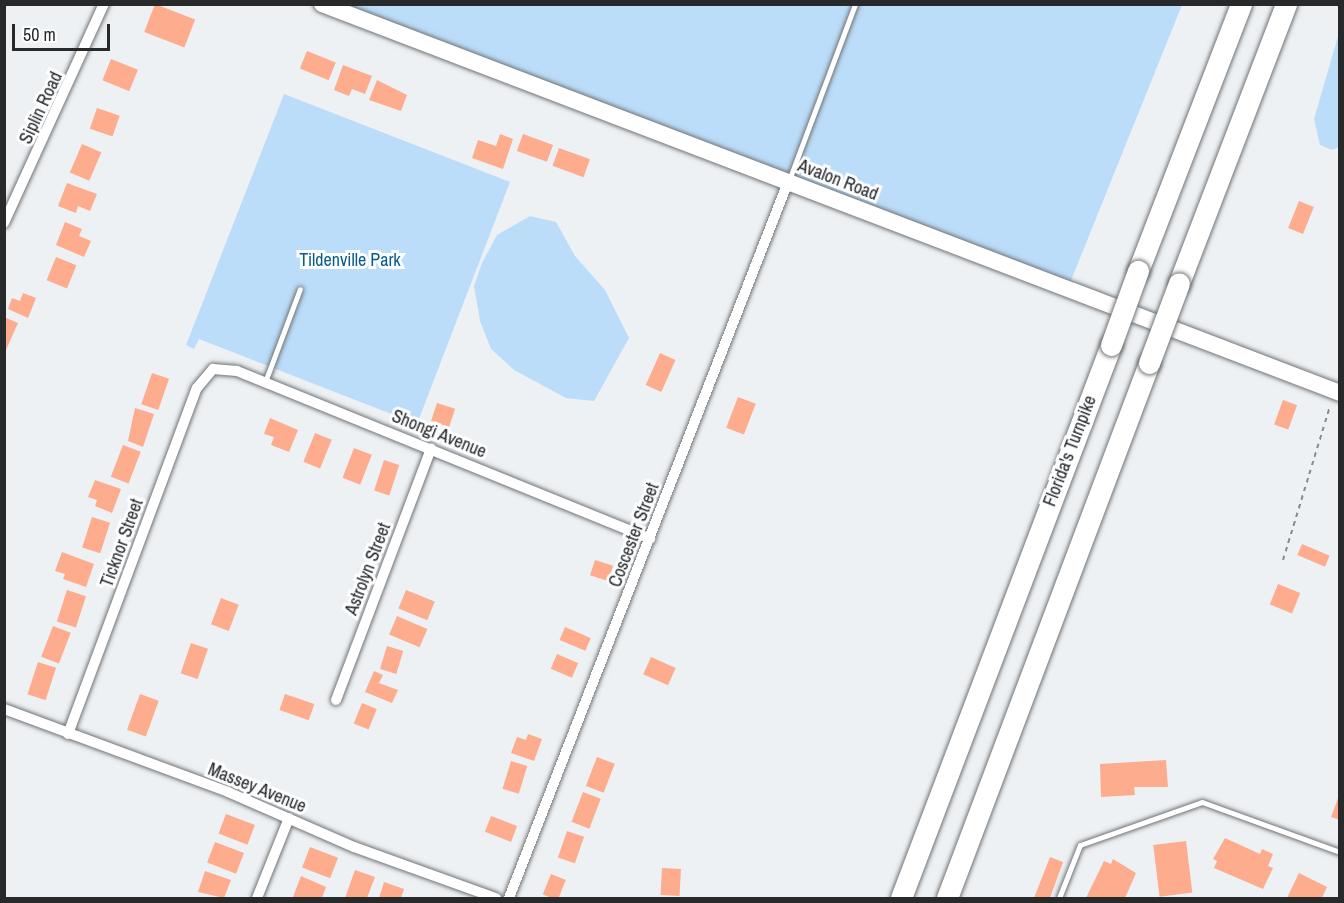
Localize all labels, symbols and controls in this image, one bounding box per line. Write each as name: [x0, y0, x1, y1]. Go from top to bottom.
scale bar: [15, 12, 112, 50]
text: 50 m: [23, 22, 56, 47]
street label: Siplin Road: [15, 68, 67, 148]
street label: Avalon Road: [795, 155, 881, 205]
park label: Tildenville Park: [299, 249, 401, 271]
street label: Florida's Turnpike: [1039, 392, 1101, 510]
street label: Shongi Avenue: [388, 405, 490, 463]
street label: Coscester Street: [604, 480, 664, 590]
street label: Ticknor Street: [96, 496, 148, 590]
street label: Astrolyn Street: [341, 520, 395, 618]
street label: Massey Avenue: [204, 758, 310, 818]

